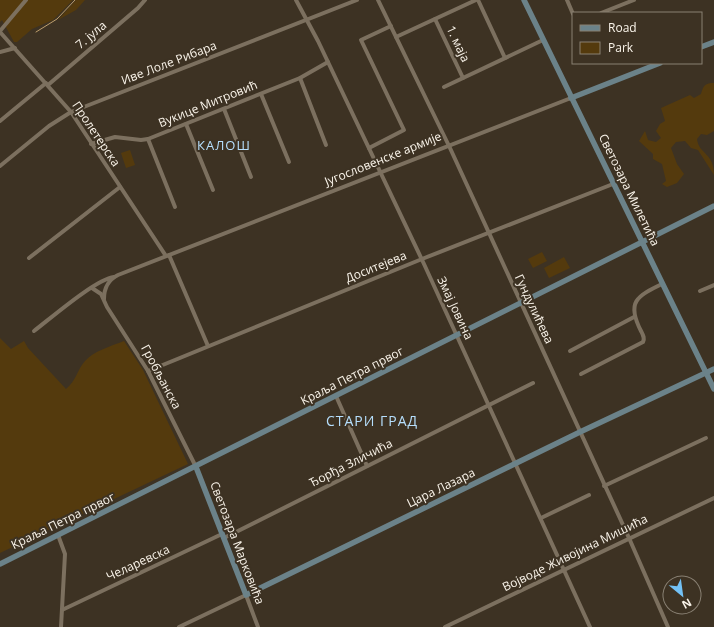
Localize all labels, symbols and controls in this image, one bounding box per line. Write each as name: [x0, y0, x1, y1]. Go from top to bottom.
legend: [572, 12, 702, 64]
street label: 7. јула: [72, 17, 110, 53]
text: Road: [608, 19, 637, 36]
street label: 1. маја: [443, 23, 474, 65]
street label: Иве Лоле Рибара: [119, 37, 219, 89]
text: Park: [608, 39, 634, 56]
street label: Вукице Митровић: [156, 76, 260, 131]
street label: Пролетерска: [68, 98, 125, 170]
street label: Југословенске армије: [321, 127, 444, 190]
street label: Светозара Милетића: [595, 131, 664, 249]
district label: КАЛОШ: [197, 136, 251, 154]
street label: Доситејева: [343, 247, 409, 287]
street label: Гундулићева: [511, 271, 558, 346]
street label: Змај Јовина: [433, 273, 477, 342]
street label: Гробљанска: [137, 341, 186, 412]
street label: Краља Петра првог: [297, 342, 406, 409]
district label: СТАРИ ГРАД: [326, 411, 418, 430]
street label: Ђорђа Зличића: [306, 434, 395, 491]
street label: Цара Лазара: [404, 464, 478, 511]
street label: Светозара Марковића: [206, 479, 269, 607]
street label: Краља Петра првог: [8, 488, 118, 553]
street label: Војводе Живојина Мишића: [499, 510, 650, 595]
street label: Челаревска: [103, 540, 172, 585]
north arrow: [662, 575, 702, 615]
text: N: [680, 595, 695, 613]

